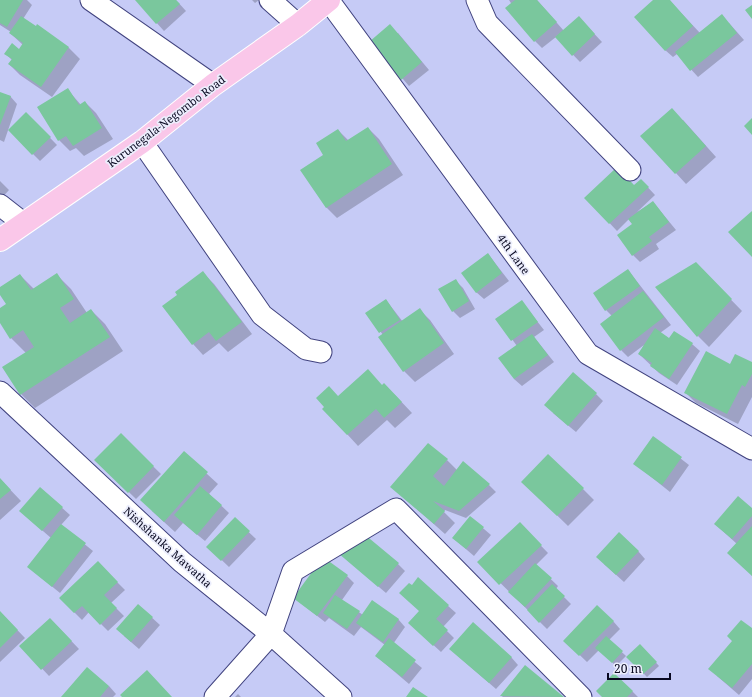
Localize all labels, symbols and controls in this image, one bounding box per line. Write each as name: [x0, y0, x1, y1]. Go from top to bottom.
street label: Kurunegala-Negombo Road: [104, 71, 228, 170]
street label: 4th Lane: [494, 231, 534, 277]
street label: Nishshanka Mawatha: [121, 503, 215, 591]
scale bar: [608, 655, 670, 681]
text: 20 m: [614, 660, 642, 677]

